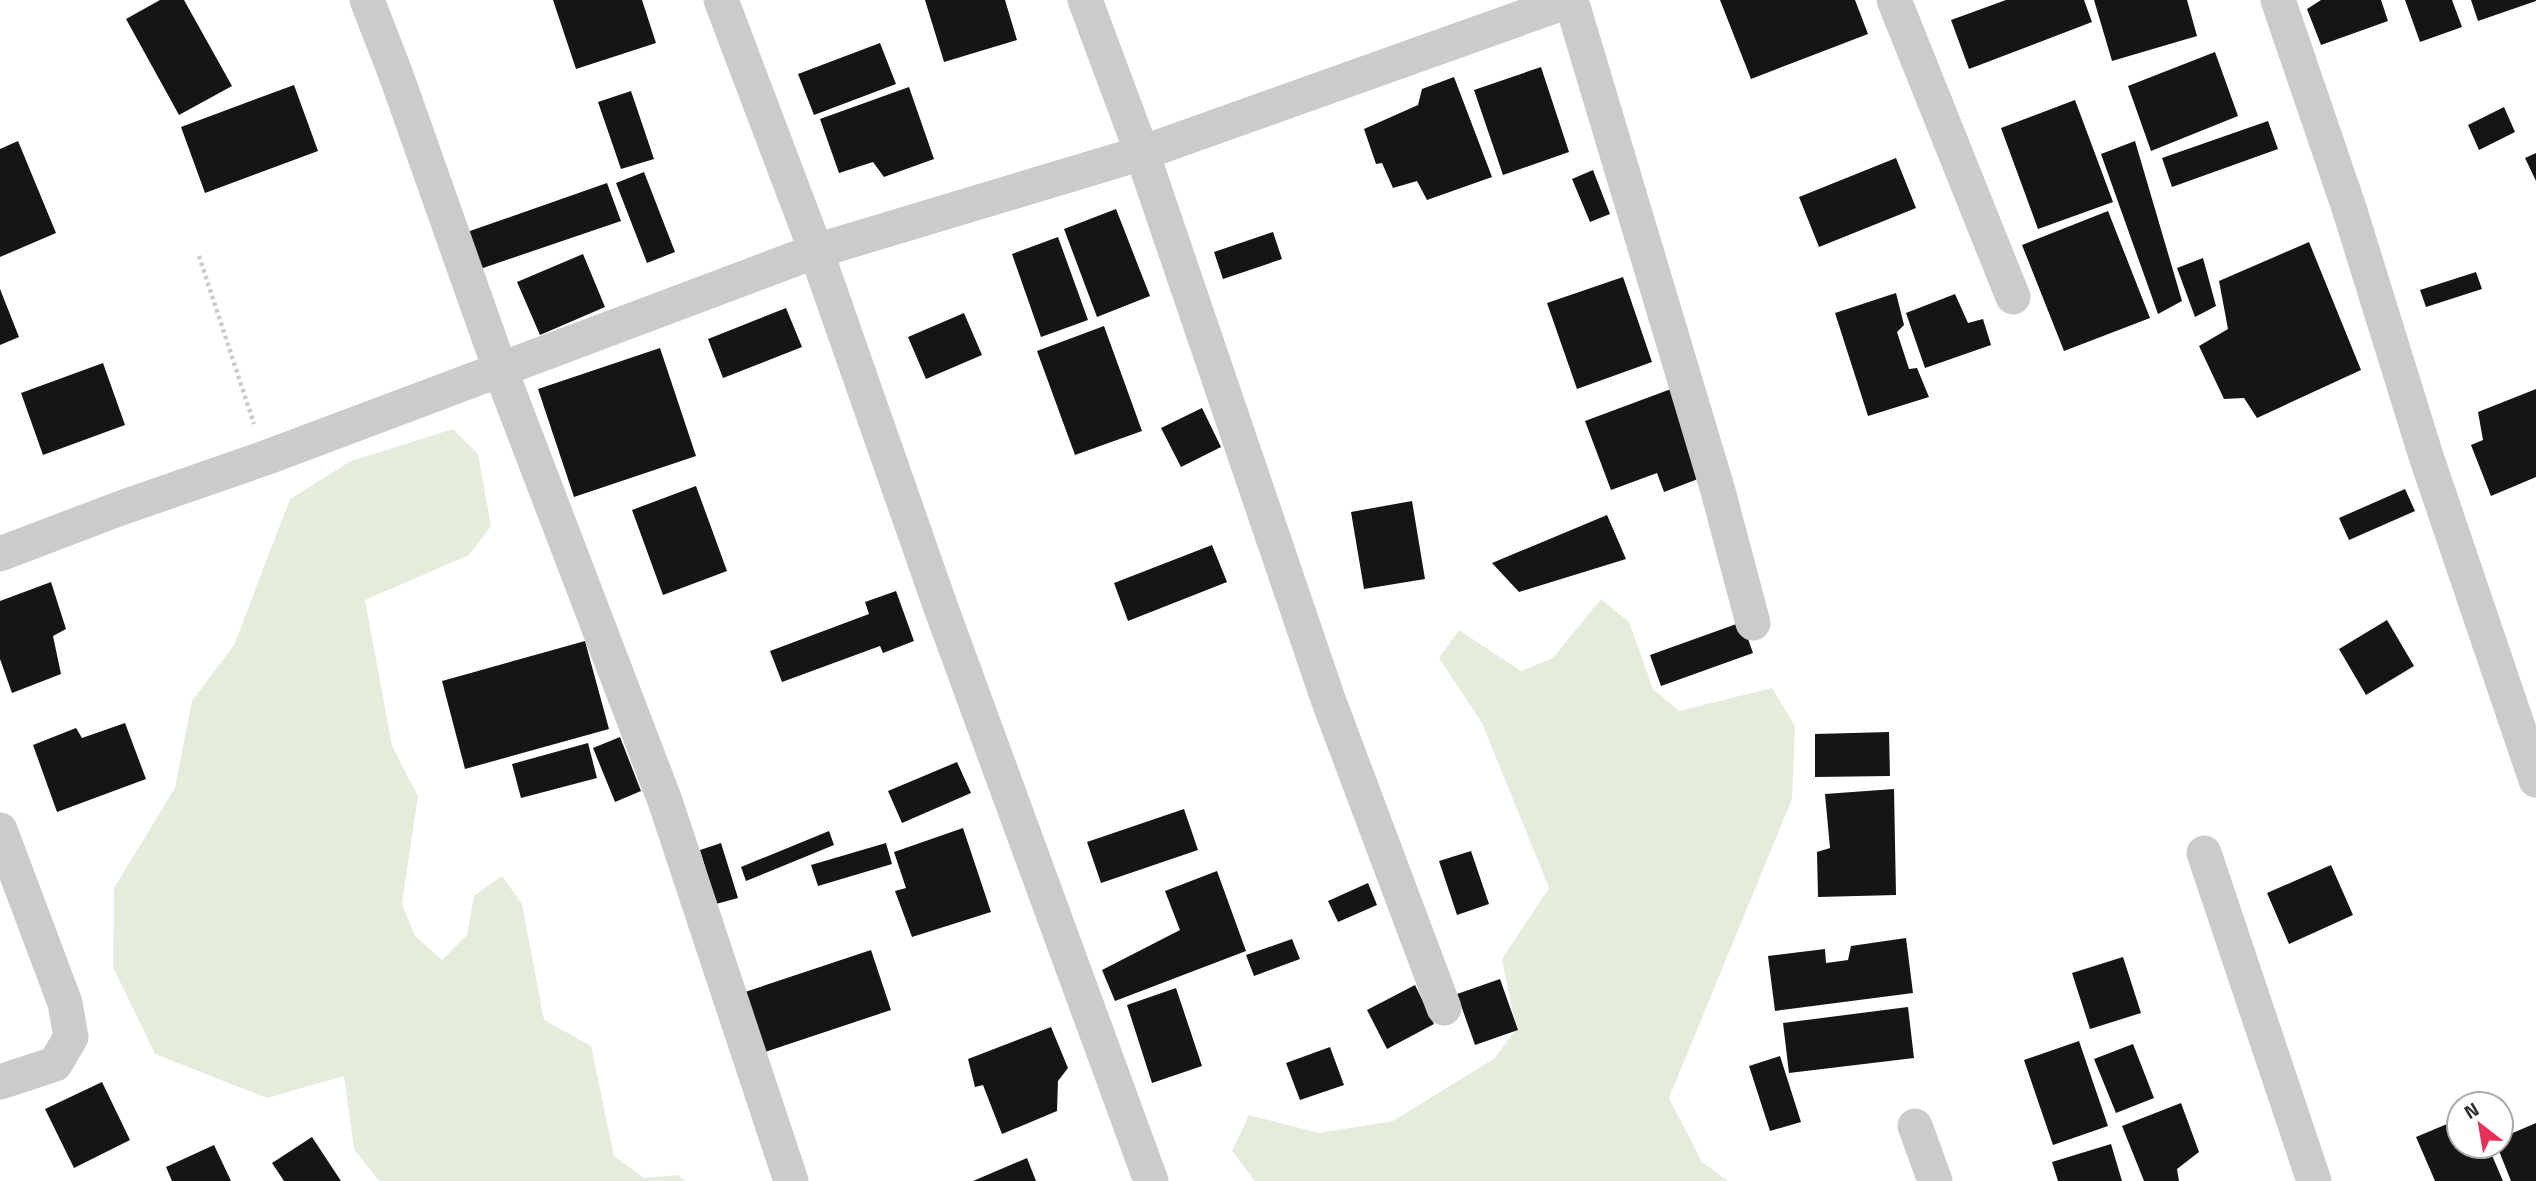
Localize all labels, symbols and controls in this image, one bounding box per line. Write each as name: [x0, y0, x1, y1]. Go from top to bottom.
north arrow: [2445, 1090, 2515, 1160]
text: N: [2458, 1094, 2484, 1126]

